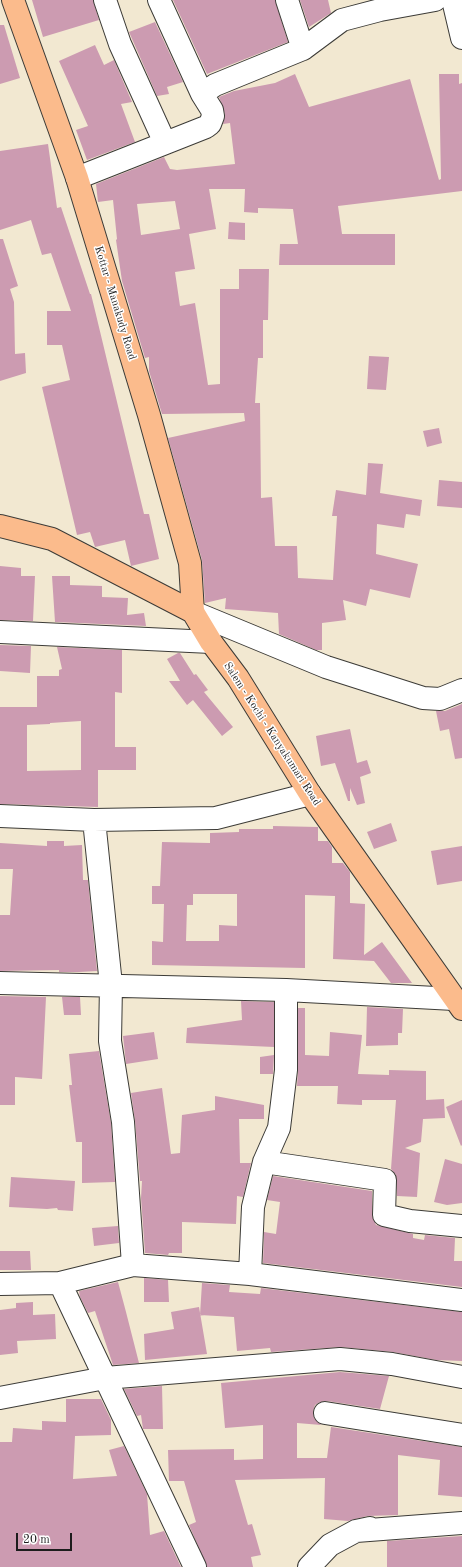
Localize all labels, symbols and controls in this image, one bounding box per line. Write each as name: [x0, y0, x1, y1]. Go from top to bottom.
street label: Kottar - Manakudy Road: [91, 244, 139, 362]
street label: Salem - Kochi - Kanyakumari Road: [221, 660, 323, 808]
scale bar: [18, 1525, 74, 1551]
text: 20 m: [23, 1534, 50, 1546]

